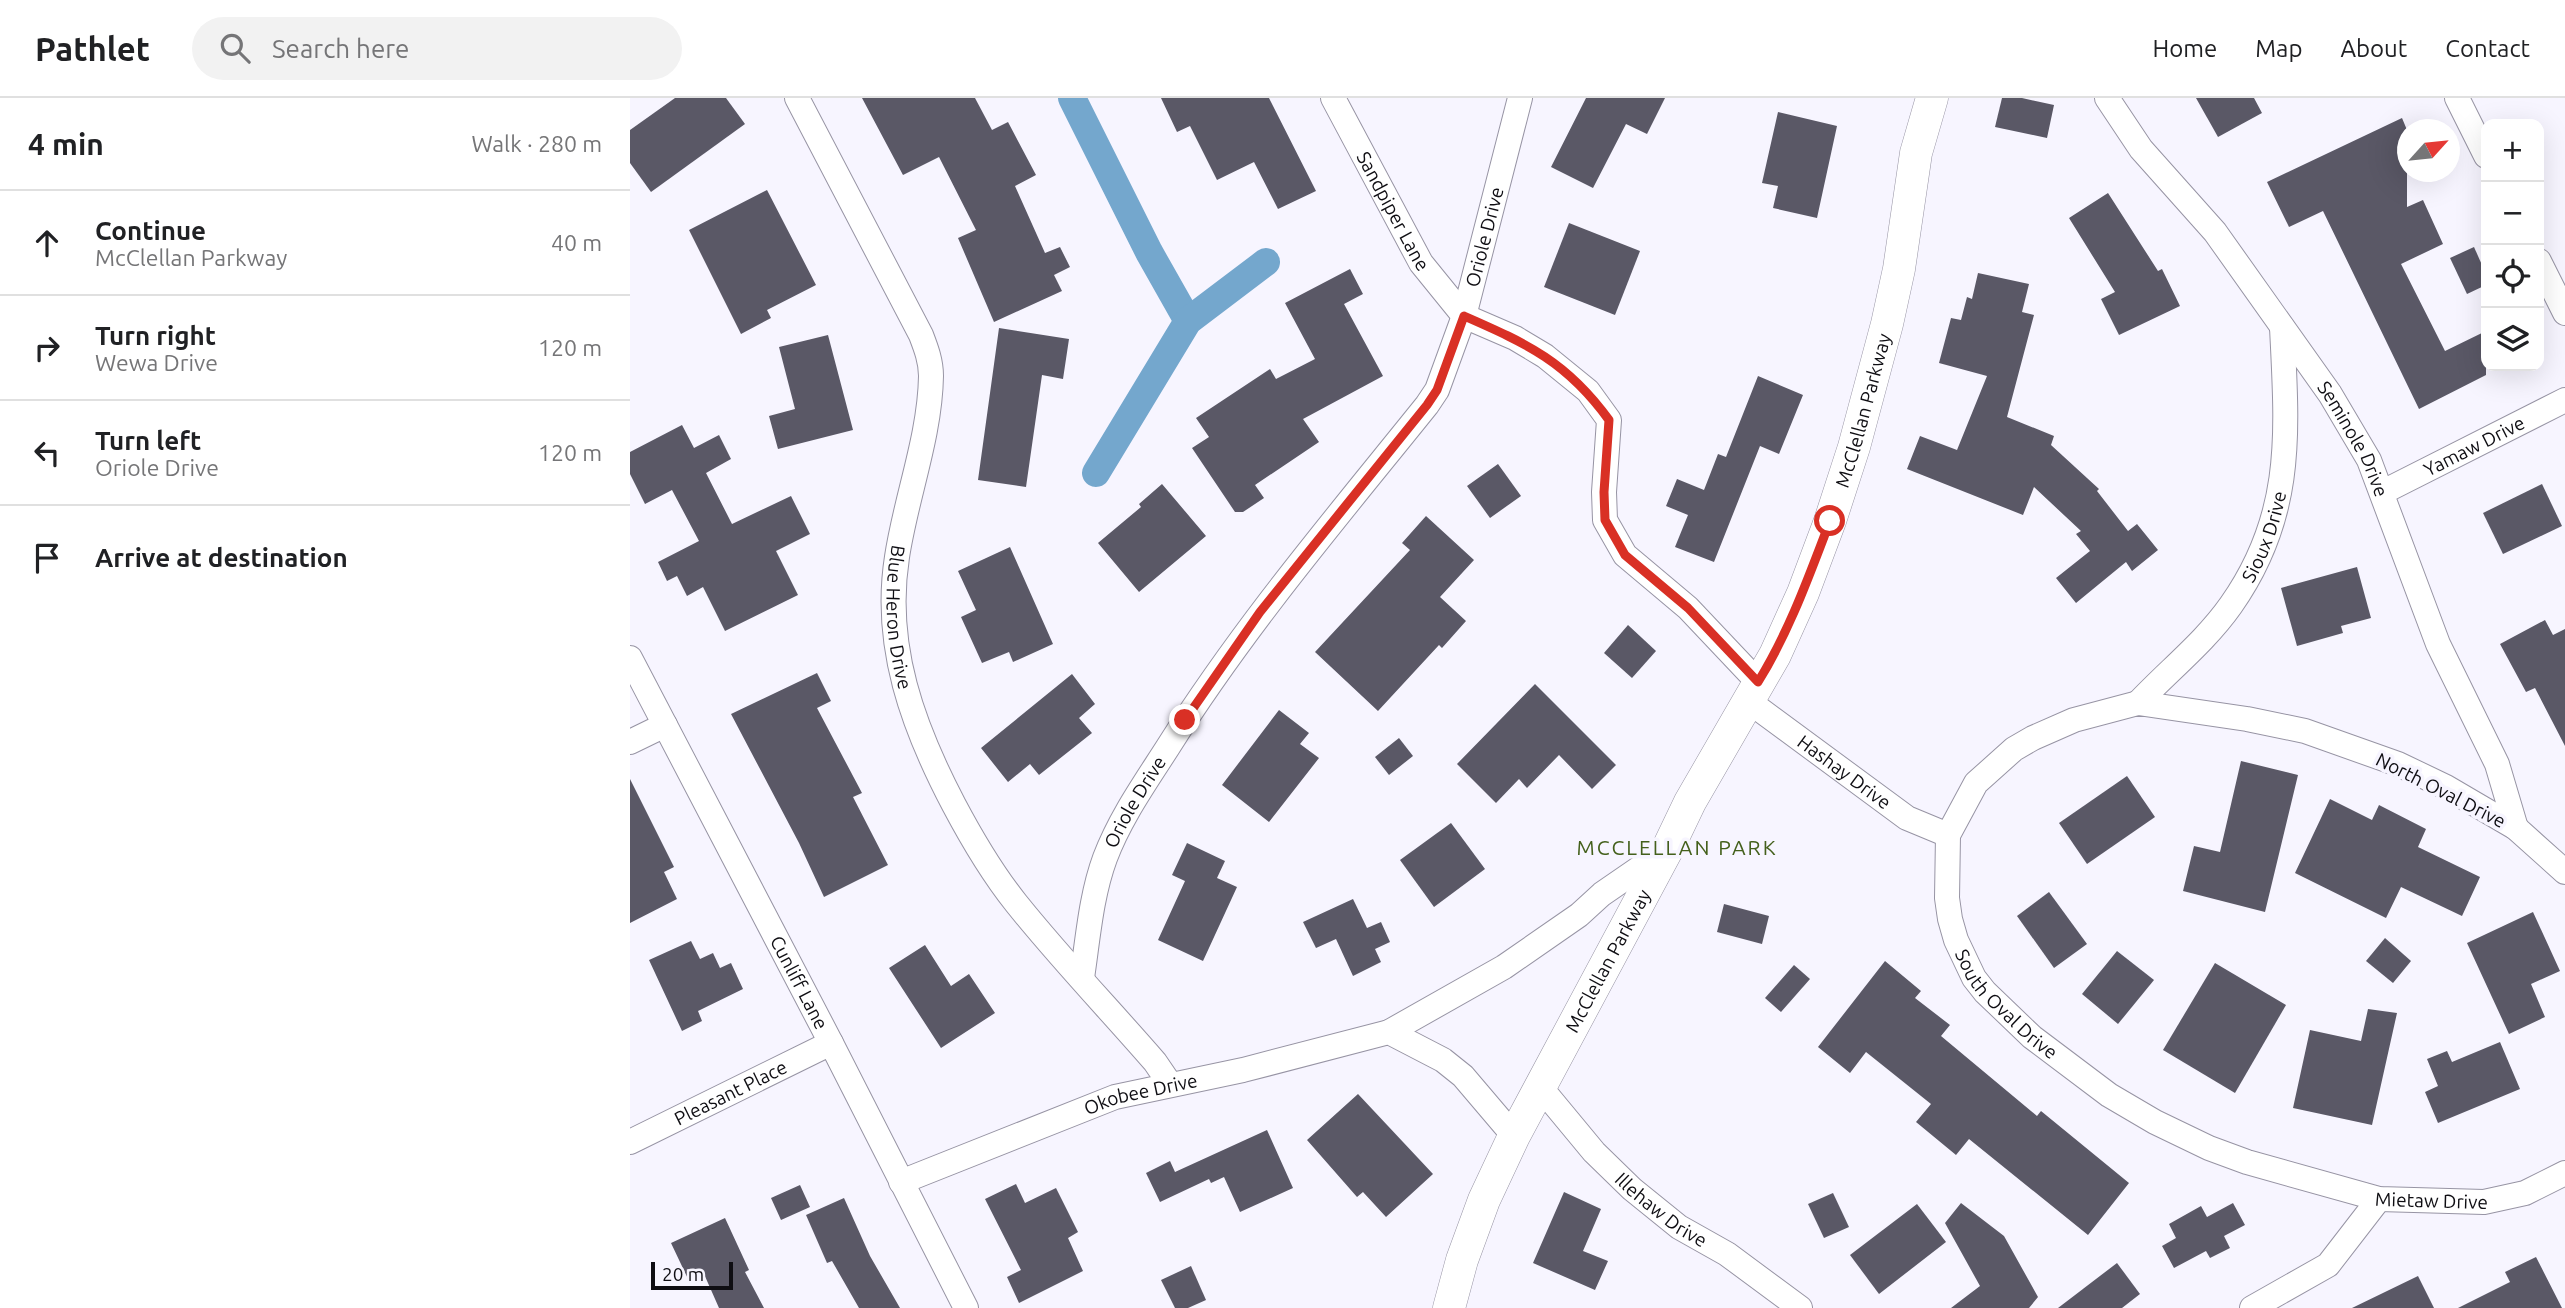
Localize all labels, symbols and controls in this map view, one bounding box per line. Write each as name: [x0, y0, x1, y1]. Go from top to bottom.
search box: [192, 17, 682, 80]
icon: search: [216, 29, 254, 67]
text: Pathlet: [35, 30, 150, 67]
text: Search here: [272, 34, 409, 63]
text: Home: [2152, 35, 2217, 62]
text: Map: [2255, 35, 2302, 62]
text: About: [2340, 35, 2407, 62]
text: Contact: [2445, 35, 2530, 62]
north arrow: [2397, 119, 2460, 182]
map controls: [2481, 119, 2544, 371]
button: +: [2481, 119, 2544, 182]
text: 4 min: [28, 127, 104, 161]
text: Walk · 280 m: [471, 131, 602, 156]
street label: Sandpiper Lane: [1353, 148, 1434, 275]
button: −: [2481, 182, 2544, 245]
street label: Oriole Drive: [1461, 185, 1508, 289]
text: Continue: [95, 216, 206, 245]
icon: ahead: [28, 224, 66, 262]
text: 40 m: [551, 230, 602, 255]
text: McClellan Parkway: [95, 245, 287, 270]
button: locate: [2481, 245, 2544, 308]
button: layers: [2481, 308, 2544, 371]
text: Turn right: [95, 321, 216, 350]
icon: right: [28, 329, 66, 367]
street label: McClellan Parkway: [1831, 331, 1895, 490]
text: 120 m: [538, 335, 602, 360]
text: Wewa Drive: [95, 350, 218, 375]
street label: Seminole Drive: [2313, 377, 2393, 500]
street label: Yamaw Drive: [2420, 411, 2528, 481]
text: Turn left: [95, 426, 201, 455]
icon: left: [28, 434, 66, 472]
text: 120 m: [538, 440, 602, 465]
text: Oriole Drive: [95, 455, 219, 480]
street label: Sioux Drive: [2237, 489, 2290, 586]
route start: [1814, 505, 1845, 536]
icon: arrive: [28, 539, 66, 577]
text: Arrive at destination: [95, 543, 348, 572]
street label: Blue Heron Drive: [882, 543, 916, 692]
route end: [1169, 704, 1200, 735]
street label: Hashay Drive: [1793, 730, 1895, 813]
street label: North Oval Drive: [2372, 748, 2510, 832]
street label: Oriole Drive: [1100, 752, 1170, 851]
district label: MCCLELLAN PARK: [1577, 835, 1777, 859]
street label: McClellan Parkway: [1561, 886, 1655, 1036]
street label: Cunliff Lane: [766, 932, 833, 1033]
street label: South Oval Drive: [1951, 945, 2062, 1063]
street label: Pleasant Place: [671, 1056, 790, 1130]
street label: Okobee Drive: [1081, 1069, 1199, 1119]
street label: Illehaw Drive: [1611, 1168, 1711, 1252]
street label: Mietaw Drive: [2375, 1188, 2488, 1213]
scale bar: [651, 1259, 733, 1291]
text: 20 m: [662, 1263, 704, 1285]

